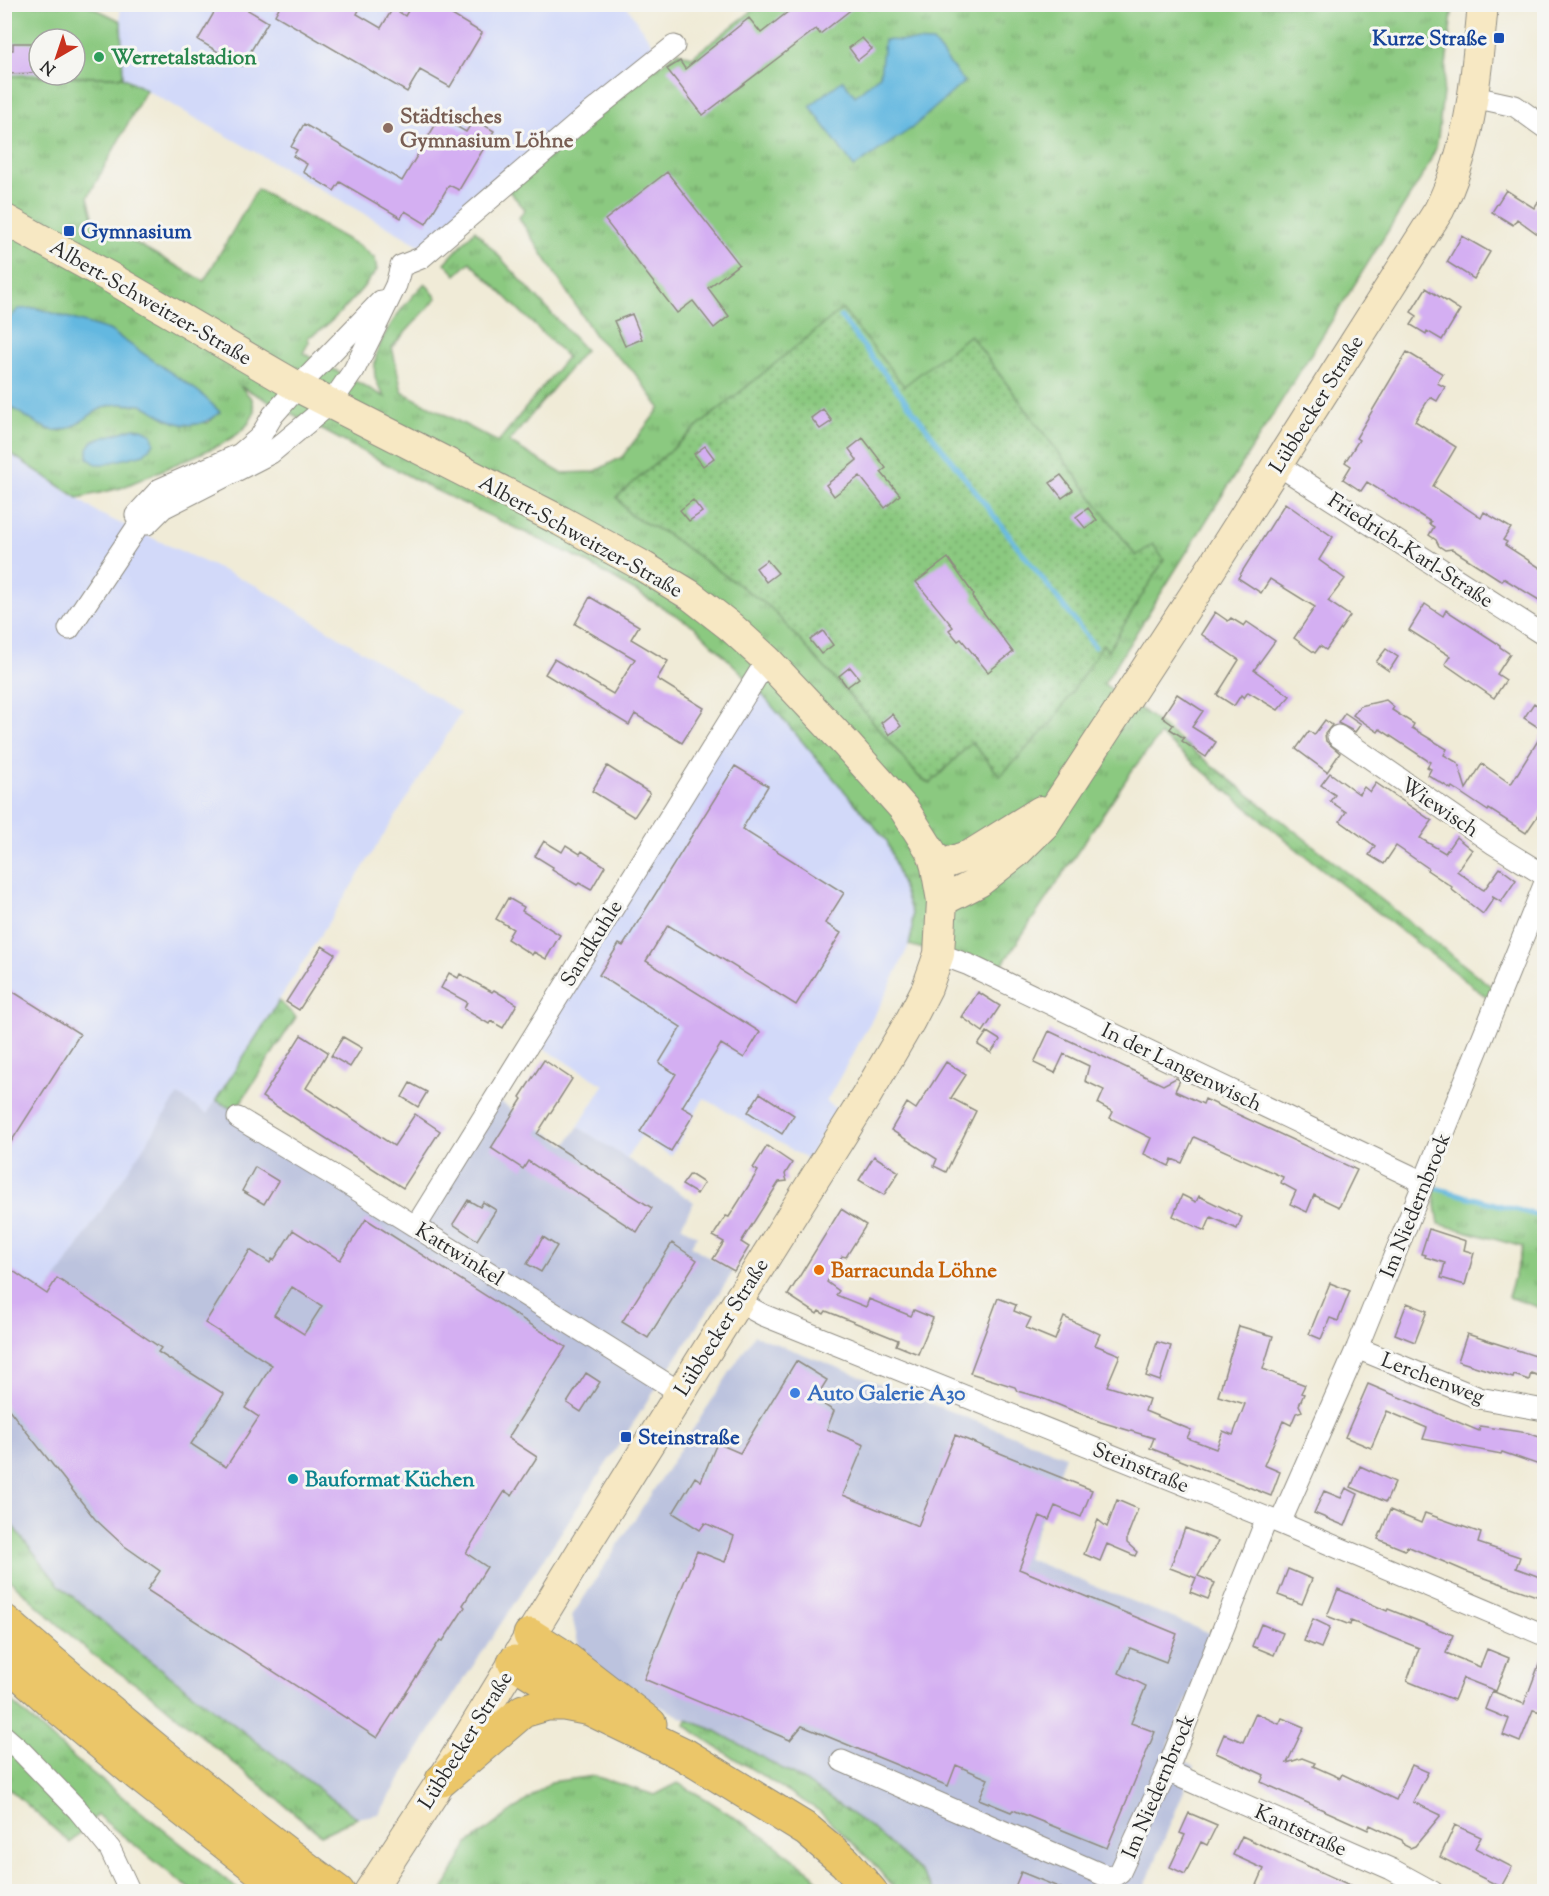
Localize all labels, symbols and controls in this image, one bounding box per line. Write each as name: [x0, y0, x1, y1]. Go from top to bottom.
place label: Kurze Straße: [1372, 25, 1487, 55]
north arrow: [27, 27, 87, 87]
marker: Kurze Straße: [1492, 31, 1506, 45]
place label: Werretalstadion: [111, 44, 257, 74]
marker: Werretalstadion: [92, 50, 106, 64]
text: N: [37, 54, 61, 80]
place label: Städtisches Gymnasium Löhne: [400, 103, 574, 157]
marker: Städtisches Gymnasium Löhne: [381, 121, 395, 135]
place label: Gymnasium: [81, 218, 192, 248]
marker: Gymnasium: [62, 224, 76, 238]
street label: Albert-Schweitzer-Straße: [43, 233, 257, 374]
street label: Lübbecker Straße: [1263, 330, 1372, 480]
street label: Albert-Schweitzer-Straße: [472, 469, 688, 606]
street label: Friedrich-Karl-Straße: [1321, 487, 1499, 617]
street label: Wiewisch: [1394, 771, 1484, 846]
street label: Sandkuhle: [554, 895, 631, 993]
street label: In der Langenwisch: [1096, 1017, 1267, 1121]
street label: Im Niedernbrock: [1374, 1128, 1460, 1283]
street label: Kattwinkel: [409, 1217, 509, 1295]
street label: Lübbecker Straße: [668, 1253, 777, 1403]
place label: Barracunda Löhne: [831, 1257, 997, 1287]
marker: Barracunda Löhne: [812, 1263, 826, 1277]
street label: Lerchenweg: [1376, 1346, 1488, 1413]
place label: Auto Galerie A30: [807, 1380, 965, 1410]
marker: Auto Galerie A30: [788, 1386, 802, 1400]
place label: Steinstraße: [638, 1424, 740, 1454]
marker: Steinstraße: [619, 1430, 633, 1444]
street label: Steinstraße: [1087, 1436, 1193, 1502]
place label: Bauformat Küchen: [305, 1466, 475, 1496]
marker: Bauformat Küchen: [286, 1472, 300, 1486]
street label: Lübbecker Straße: [412, 1666, 521, 1816]
street label: Im Niedernbrock: [1116, 1709, 1204, 1864]
street label: Kantstraße: [1249, 1798, 1351, 1865]

